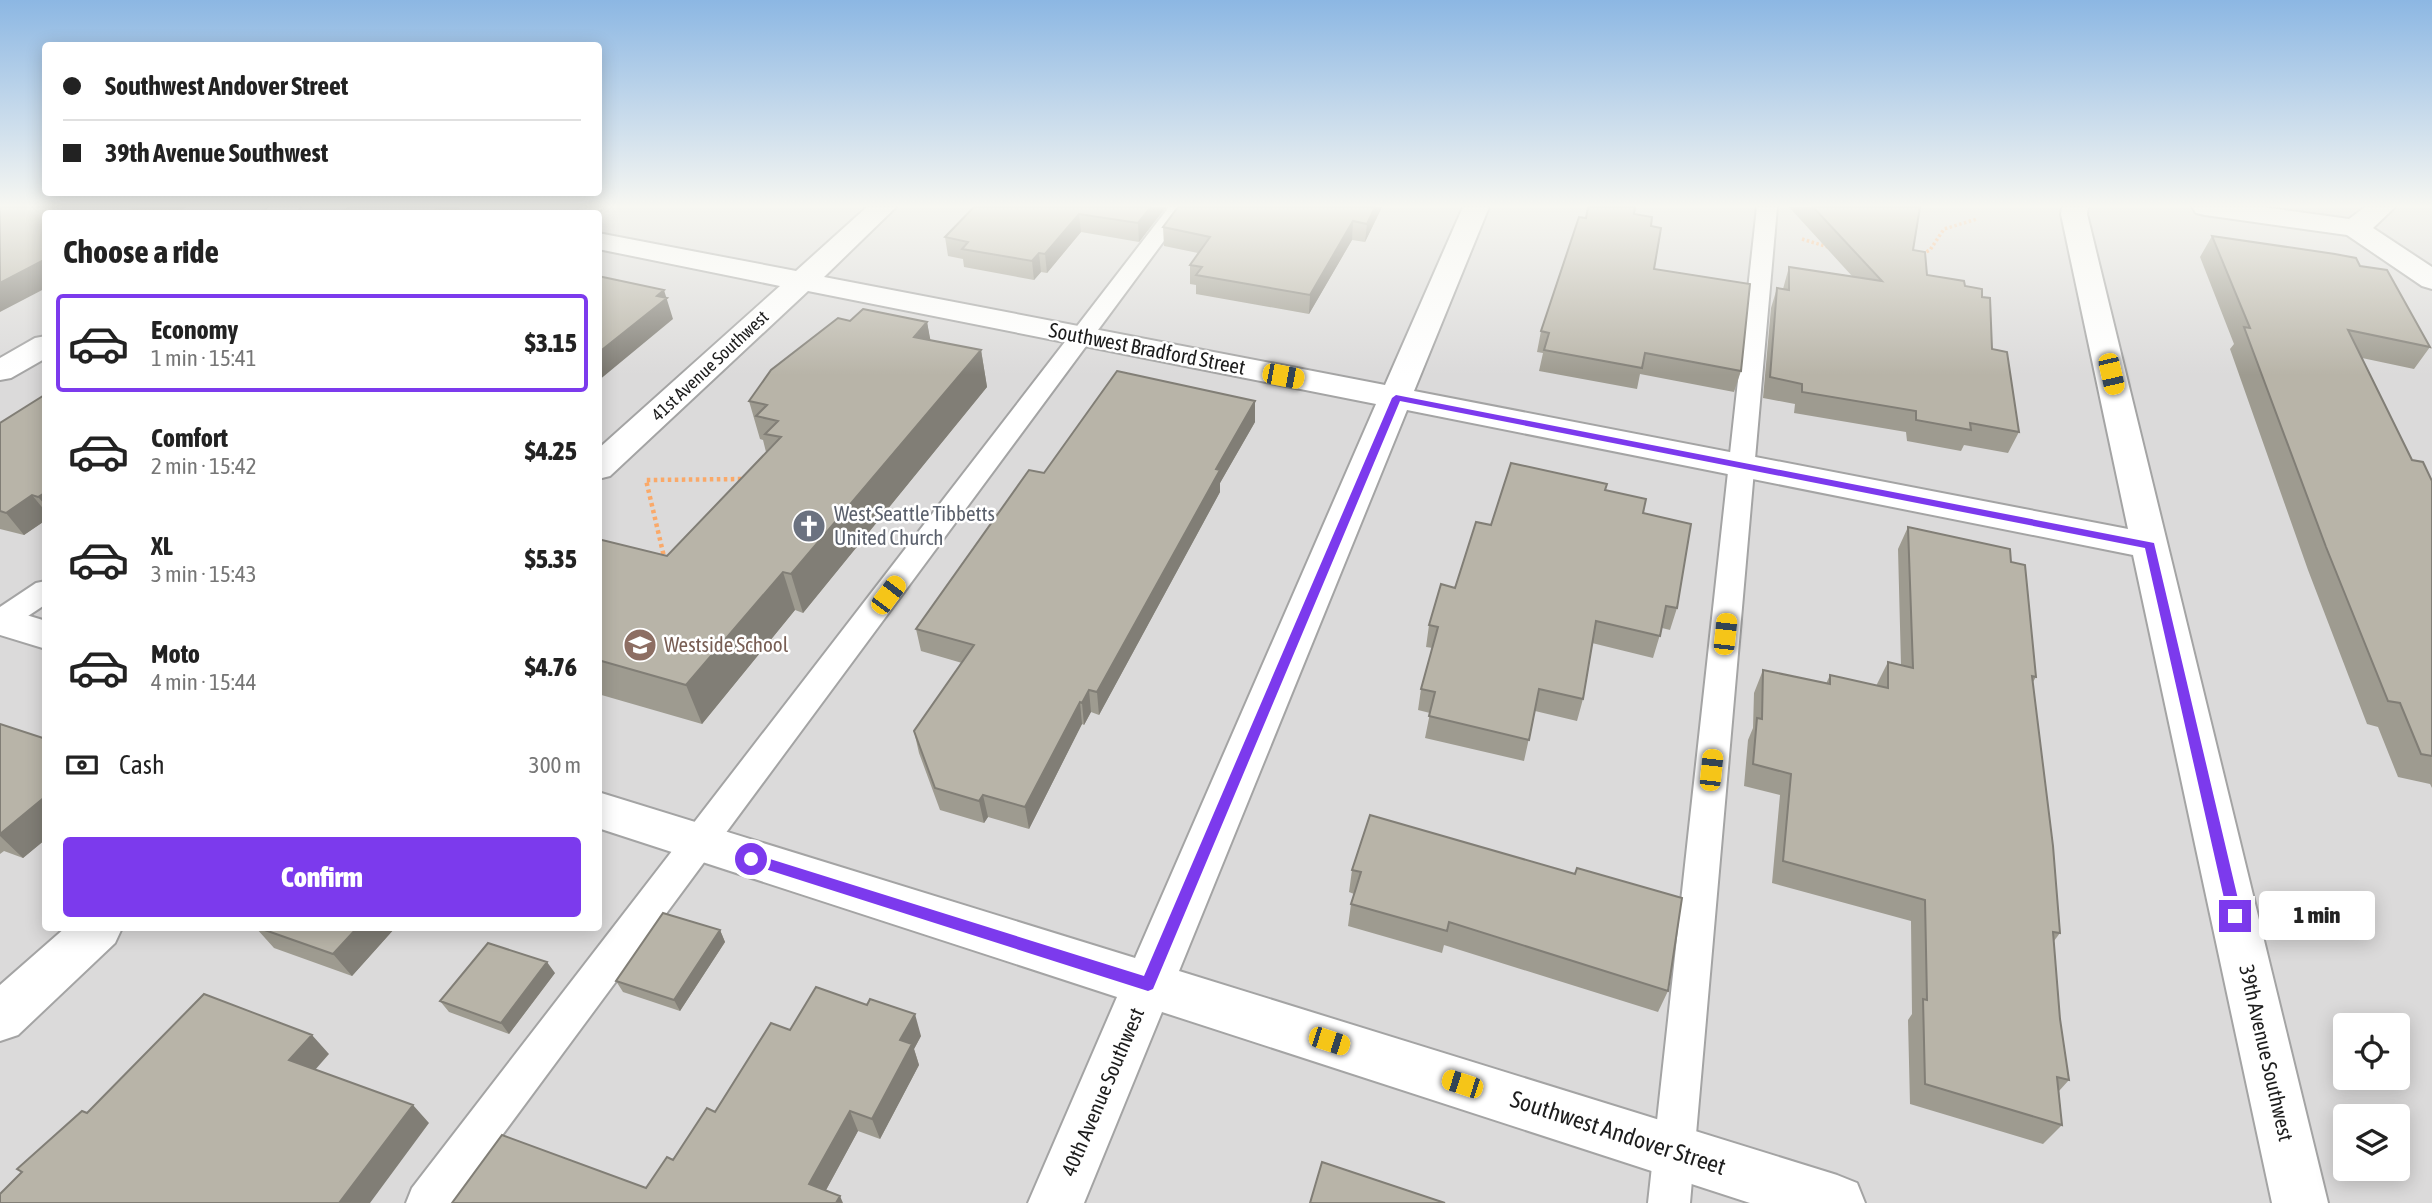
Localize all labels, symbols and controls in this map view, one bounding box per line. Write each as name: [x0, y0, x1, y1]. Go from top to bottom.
text: Southwest Andover Street: [105, 71, 348, 101]
text: 39th Avenue Southwest: [105, 138, 328, 168]
text: Choose a ride: [63, 233, 219, 270]
street label: 41st Avenue Southwest: [647, 306, 772, 425]
icon: car: [67, 312, 130, 375]
text: Economy: [151, 315, 238, 345]
street label: Southwest Bradford Street: [1047, 317, 1247, 379]
text: $3.15: [525, 328, 577, 358]
text: 1 min · 15:41: [151, 345, 257, 371]
car: [2097, 351, 2126, 397]
car: [1261, 362, 1306, 390]
icon: car: [67, 420, 130, 483]
text: Comfort: [151, 423, 228, 453]
text: $4.25: [525, 436, 577, 466]
text: 2 min · 15:42: [151, 453, 257, 479]
place label: West Seattle Tibbetts United Church: [834, 501, 995, 549]
church icon: West Seattle Tibbetts United Church: [790, 507, 828, 545]
icon: car: [67, 528, 130, 591]
text: XL: [151, 531, 173, 561]
text: $5.35: [525, 544, 577, 574]
text: 3 min · 15:43: [151, 561, 257, 587]
car: [867, 572, 910, 618]
car: [1713, 612, 1738, 656]
school or university icon: Westside School: [621, 626, 659, 664]
place label: Westside School: [664, 632, 789, 656]
icon: car: [67, 636, 130, 699]
text: Moto: [151, 639, 200, 669]
text: $4.76: [525, 652, 577, 682]
text: 4 min · 15:44: [151, 669, 257, 695]
icon: cash: [63, 746, 101, 784]
car: [1699, 748, 1724, 792]
text: Cash: [119, 750, 165, 780]
text: 300 m: [529, 752, 581, 778]
button: Confirm: [63, 837, 581, 917]
route start: [735, 843, 767, 875]
callout: 1 min: [2260, 892, 2375, 940]
route end: [2219, 900, 2251, 932]
text: 1 min: [2294, 902, 2340, 928]
street label: 39th Avenue Southwest: [2235, 962, 2299, 1143]
street label: 40th Avenue Southwest: [1056, 1004, 1148, 1179]
map controls: [2333, 1013, 2410, 1181]
button: locate: [2333, 1013, 2410, 1090]
car: [1306, 1025, 1353, 1057]
car: [1439, 1068, 1486, 1100]
street label: Southwest Andover Street: [1507, 1085, 1729, 1180]
button: layers: [2333, 1104, 2410, 1181]

